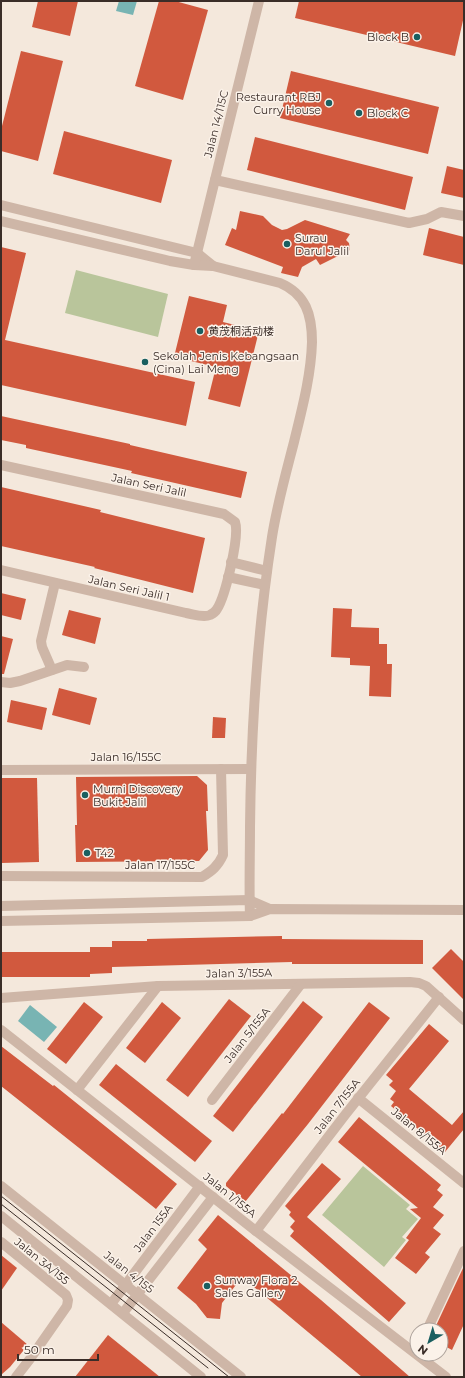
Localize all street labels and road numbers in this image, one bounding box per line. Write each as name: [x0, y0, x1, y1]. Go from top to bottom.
street label: Jalan 14/115C: [201, 88, 231, 160]
street label: Jalan Seri Jalil: [109, 470, 188, 500]
street label: Jalan Seri Jalil 1: [86, 572, 171, 604]
street label: Jalan 16/155C: [90, 750, 162, 764]
street label: Jalan 17/155C: [124, 858, 195, 872]
street label: Jalan 3/155A: [205, 965, 272, 981]
street label: Jalan 5/155A: [220, 1004, 273, 1066]
street label: Jalan 7/155A: [311, 1076, 363, 1137]
street label: Jalan 8/155A: [388, 1104, 450, 1158]
street label: Jalan 1/155A: [200, 1169, 259, 1221]
street label: Jalan 155A: [130, 1201, 176, 1255]
street label: Jalan 3A/155: [11, 1234, 72, 1287]
street label: Jalan 4/155: [100, 1247, 157, 1296]

